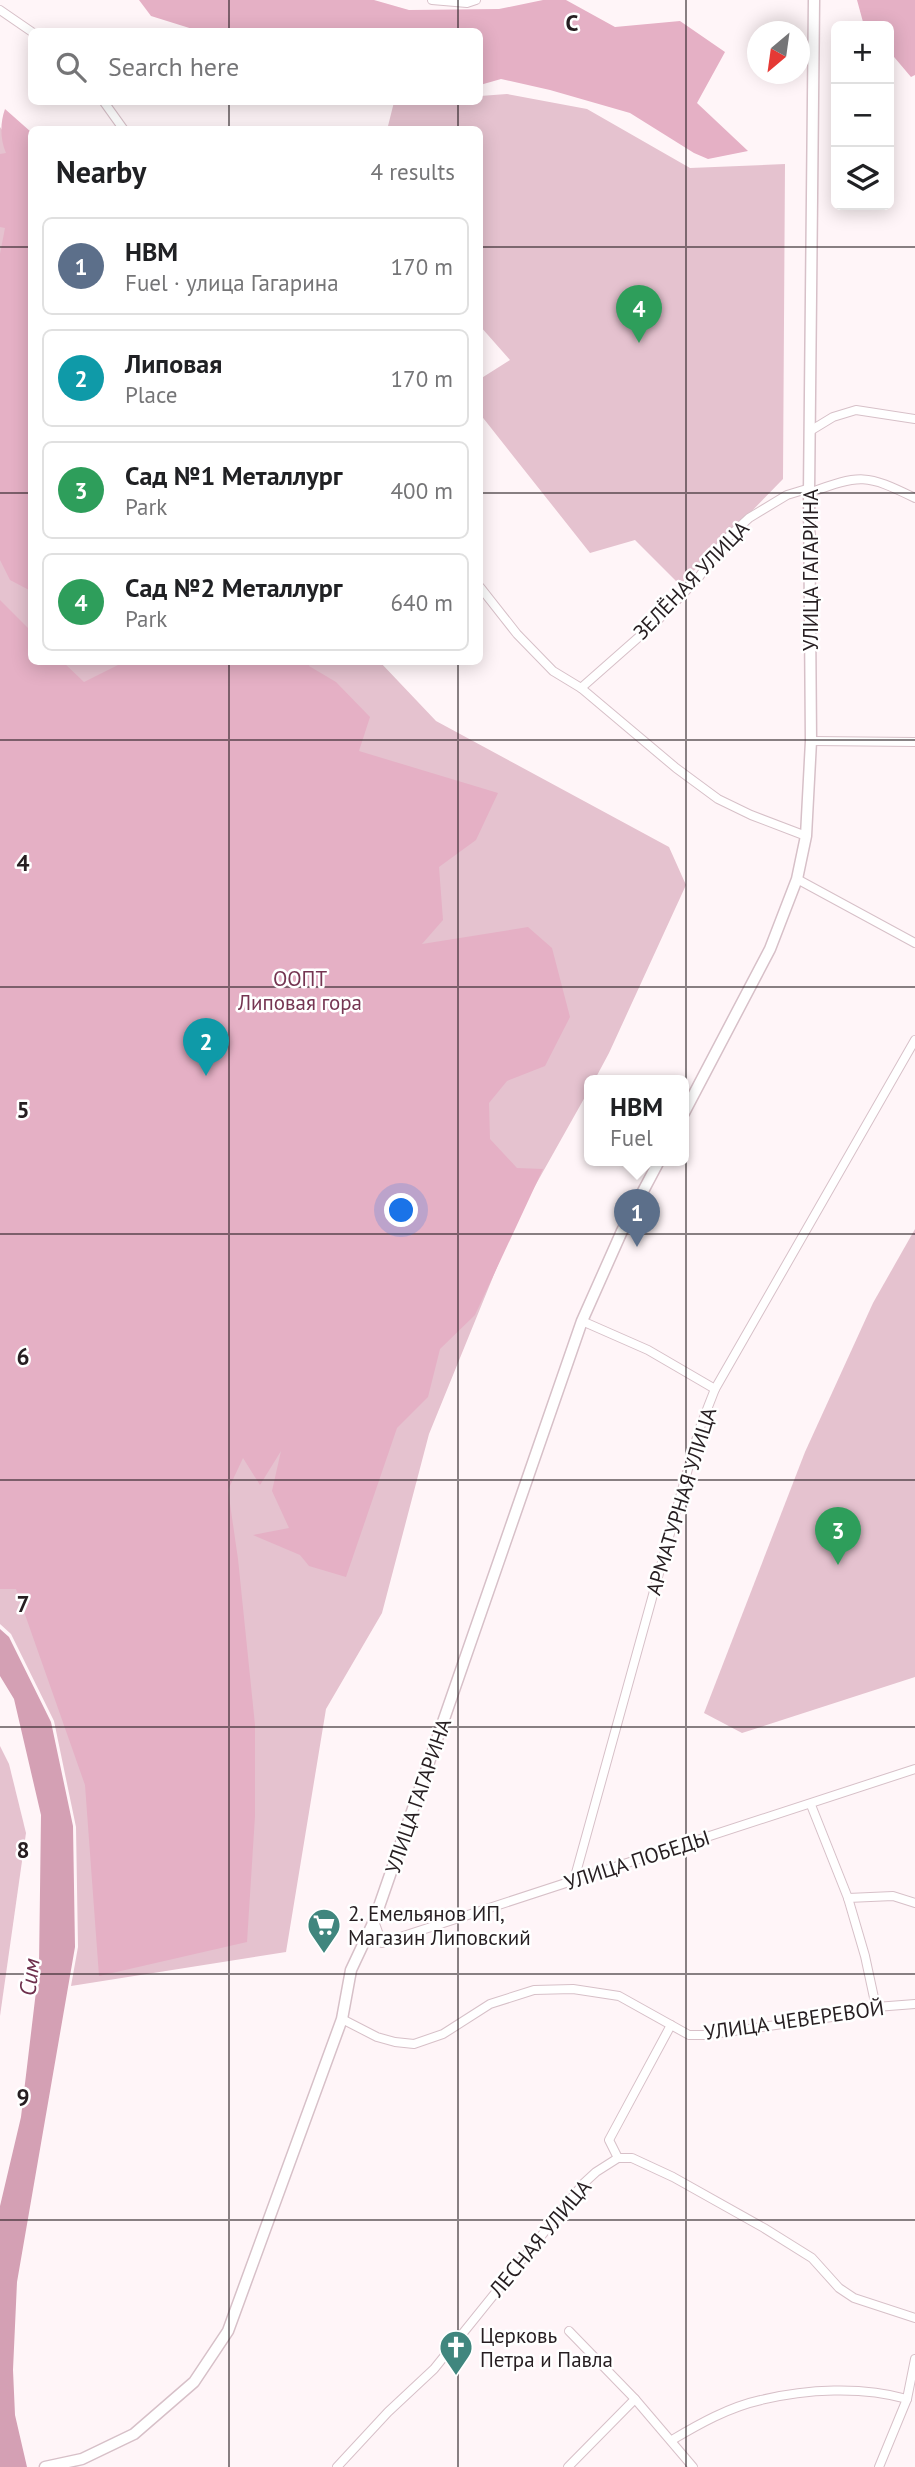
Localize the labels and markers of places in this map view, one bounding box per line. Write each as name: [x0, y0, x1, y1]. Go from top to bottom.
pin: 4: [616, 285, 662, 343]
pin: 2: [183, 1018, 229, 1076]
pin: 1: [614, 1189, 660, 1247]
pin: 3: [815, 1507, 861, 1565]
place label: 2. Емельянов ИП, Магазин Липовский: [348, 1900, 531, 1951]
supermarket icon: 2. Емельянов ИП, Магазин Липовский: [305, 1906, 343, 1955]
place label: Церковь Петра и Павла: [480, 2322, 613, 2373]
church icon: Церковь Петра и Павла: [437, 2328, 475, 2377]

